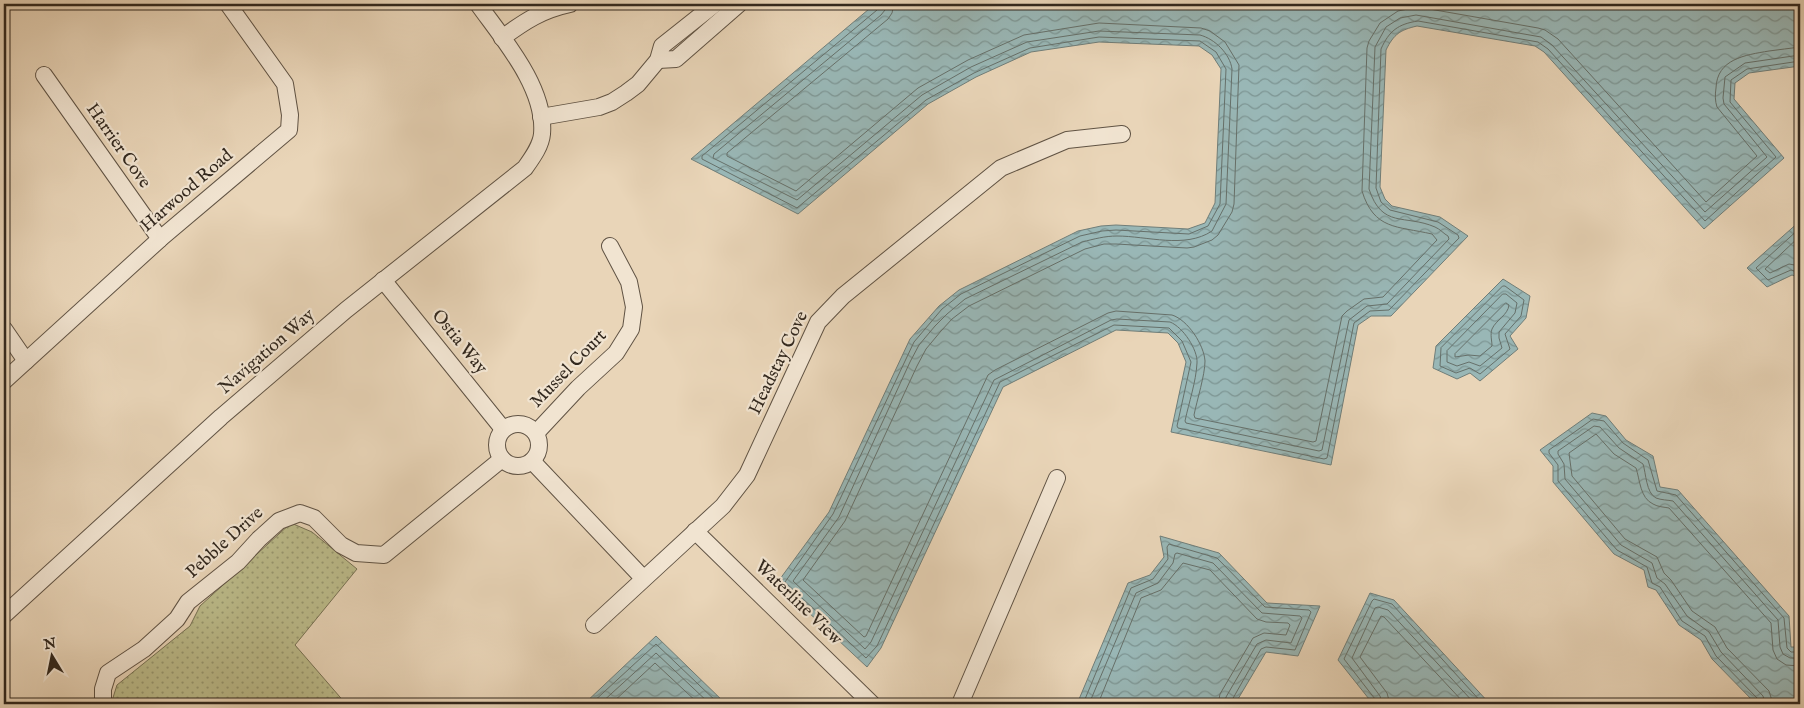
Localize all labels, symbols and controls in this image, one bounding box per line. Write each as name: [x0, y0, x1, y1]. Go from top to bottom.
street label: Harrier Cove: [80, 99, 156, 193]
street label: Harwood Road: [136, 144, 238, 237]
street label: Navigation Way: [214, 304, 320, 400]
street label: Ostia Way: [426, 305, 492, 379]
street label: Headstay Cove: [744, 307, 814, 419]
street label: Mussel Court: [526, 325, 612, 413]
street label: Pebble Drive: [181, 502, 269, 584]
street label: Waterline View: [749, 555, 847, 651]
north arrow: [28, 630, 78, 680]
text: N: [41, 634, 57, 654]

